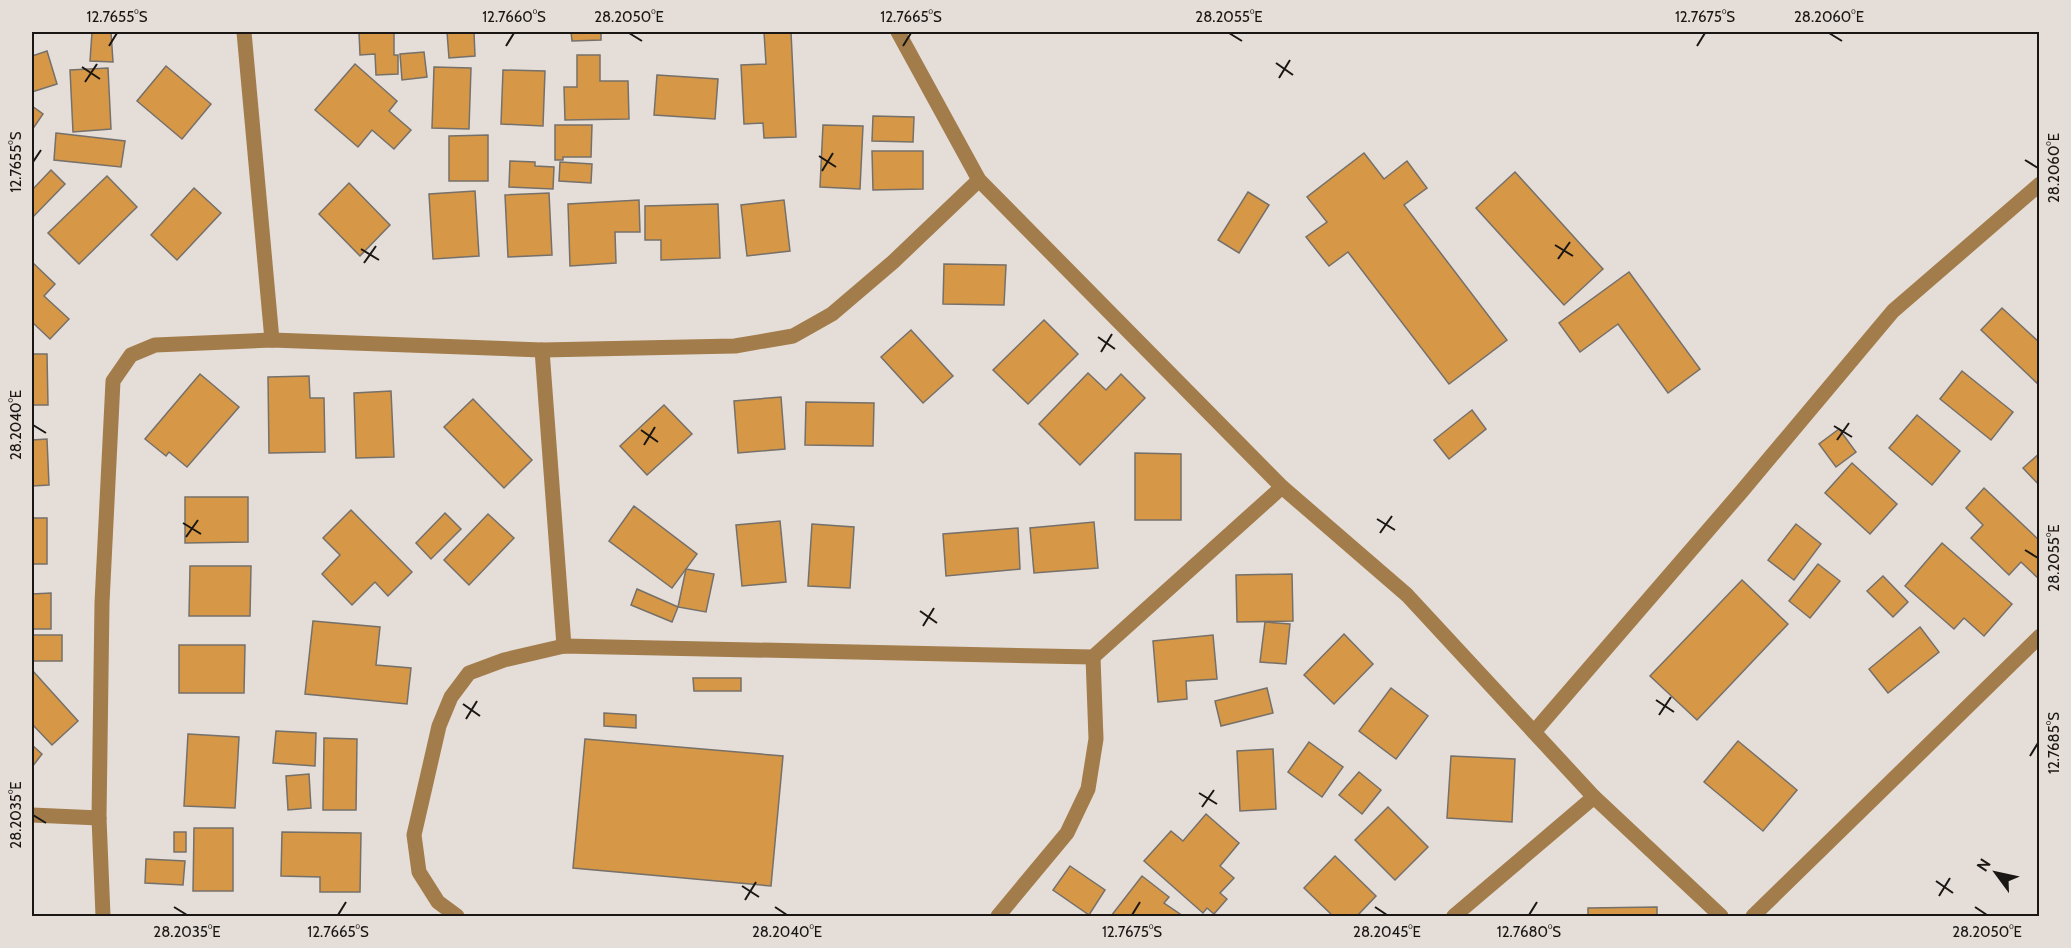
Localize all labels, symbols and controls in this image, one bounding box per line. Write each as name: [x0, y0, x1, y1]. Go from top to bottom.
text: 12.7655°S: [87, 8, 148, 26]
text: 12.7660°S: [482, 8, 546, 26]
text: 28.2050°E: [594, 8, 664, 26]
text: 12.7665°S: [880, 8, 942, 26]
text: 28.2055°E: [1195, 8, 1263, 26]
text: 12.7675°S: [1675, 8, 1735, 26]
text: 28.2060°E: [1794, 8, 1864, 26]
text: 12.7655°S: [7, 131, 25, 192]
text: 28.2060°E: [2045, 133, 2063, 203]
text: 28.2040°E: [7, 390, 25, 460]
text: 28.2055°E: [2045, 524, 2063, 592]
text: 12.7685°S: [2045, 712, 2063, 774]
text: 28.2035°E: [7, 781, 25, 849]
north arrow: [1966, 843, 2026, 903]
text: N: [1973, 855, 1995, 875]
text: 28.2035°E: [153, 923, 221, 941]
text: 12.7665°S: [307, 923, 369, 941]
text: 28.2040°E: [752, 923, 822, 941]
text: 12.7675°S: [1102, 923, 1162, 941]
text: 28.2045°E: [1353, 923, 1421, 941]
text: 12.7680°S: [1497, 923, 1561, 941]
text: 28.2050°E: [1952, 923, 2022, 941]

